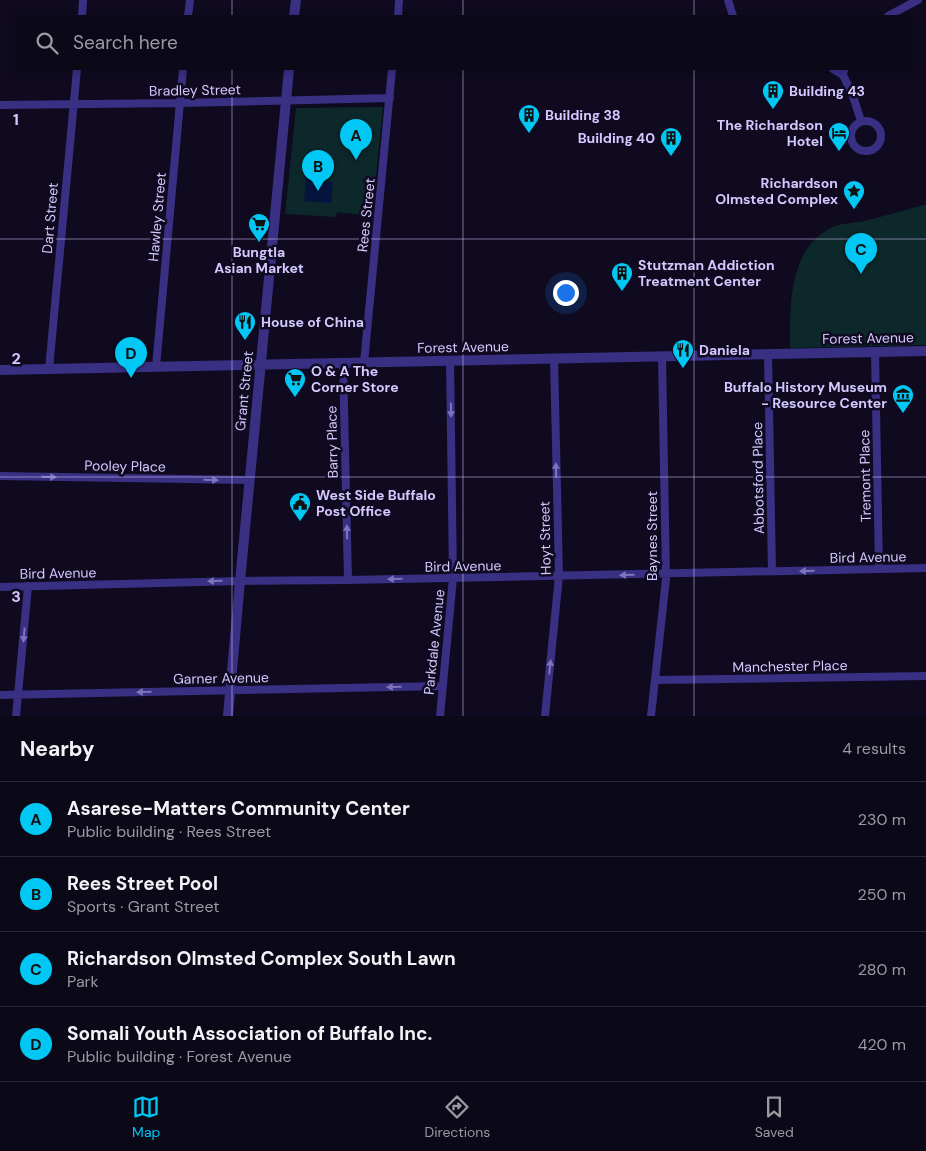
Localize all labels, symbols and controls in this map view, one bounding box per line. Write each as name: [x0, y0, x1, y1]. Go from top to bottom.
search box: [15, 15, 911, 70]
icon: search: [33, 29, 61, 57]
text: Search here: [73, 30, 178, 55]
building icon: Building 43: [761, 79, 785, 110]
street label: Bradley Street: [149, 80, 241, 100]
place label: Building 43: [789, 82, 865, 100]
building icon: Building 38: [517, 103, 541, 134]
place label: Building 38: [545, 106, 621, 124]
text: 1: [13, 109, 19, 130]
place label: The Richardson Hotel: [717, 116, 823, 150]
pin: A: [340, 119, 372, 160]
hotel icon: The Richardson Hotel: [827, 121, 851, 152]
building icon: Building 40: [659, 126, 683, 157]
place label: Building 40: [578, 129, 655, 147]
pin: B: [302, 150, 334, 191]
street label: Hawley Street: [144, 172, 170, 262]
place label: Richardson Olmsted Complex: [715, 174, 838, 208]
street label: Rees Street: [353, 177, 379, 253]
place icon: Richardson Olmsted Complex: [842, 179, 866, 210]
street label: Dart Street: [38, 182, 62, 254]
supermarket icon: Bungtla Asian Market: [247, 212, 271, 243]
pin: C: [845, 233, 877, 274]
place label: Bungtla Asian Market: [214, 243, 304, 277]
place label: Stutzman Addiction Treatment Center: [638, 256, 775, 290]
building icon: Stutzman Addiction Treatment Center: [610, 261, 634, 292]
your location: [553, 280, 579, 306]
restaurant icon: House of China: [233, 310, 257, 341]
place label: House of China: [261, 313, 364, 331]
street label: Forest Avenue: [822, 328, 914, 348]
pin: D: [115, 337, 147, 378]
street label: Forest Avenue: [417, 337, 509, 357]
restaurant icon: Daniela: [671, 338, 695, 369]
place label: Daniela: [699, 341, 750, 359]
text: 2: [11, 348, 21, 369]
street label: Grant Street: [231, 350, 257, 432]
place label: O & A The Corner Store: [311, 362, 399, 396]
supermarket icon: O & A The Corner Store: [283, 367, 307, 398]
place label: Buffalo History Museum - Resource Center: [724, 378, 887, 412]
museum icon: Buffalo History Museum - Resource Center: [891, 383, 915, 414]
one-way arrow: [447, 402, 455, 418]
street label: Barry Place: [322, 405, 342, 479]
street label: Abbotsford Place: [748, 422, 768, 534]
street label: Tremont Place: [855, 429, 875, 523]
street label: Pooley Place: [84, 456, 166, 476]
one-way arrow: [552, 462, 560, 478]
one-way arrow: [41, 473, 57, 481]
one-way arrow: [203, 476, 219, 484]
place label: West Side Buffalo Post Office: [316, 486, 436, 520]
public building icon: West Side Buffalo Post Office: [288, 491, 312, 522]
street label: Baynes Street: [643, 491, 661, 581]
street label: Hoyt Street: [535, 501, 555, 575]
one-way arrow: [342, 523, 350, 539]
street label: Bird Avenue: [829, 547, 907, 567]
street label: Bird Avenue: [424, 556, 502, 576]
street label: Bird Avenue: [19, 563, 97, 583]
one-way arrow: [799, 567, 815, 575]
one-way arrow: [619, 571, 635, 579]
one-way arrow: [387, 576, 403, 584]
one-way arrow: [207, 578, 223, 586]
text: 3: [11, 586, 21, 607]
street label: Parkdale Avenue: [420, 588, 448, 696]
one-way arrow: [20, 627, 28, 643]
street label: Manchester Place: [732, 656, 848, 676]
one-way arrow: [546, 659, 554, 675]
street label: Garner Avenue: [173, 668, 269, 688]
one-way arrow: [386, 683, 402, 691]
one-way arrow: [136, 688, 152, 696]
text: Nearby: [20, 735, 94, 763]
text: 4 results: [842, 738, 906, 759]
text: Asarese-Matters Community Center: [67, 796, 410, 821]
text: A: [30, 809, 42, 830]
text: 230 m: [858, 809, 906, 830]
text: Public building · Rees Street: [67, 821, 271, 842]
text: Rees Street Pool: [67, 871, 218, 896]
text: B: [31, 884, 41, 905]
text: 250 m: [858, 884, 906, 905]
text: Sports · Grant Street: [67, 896, 220, 917]
text: Richardson Olmsted Complex South Lawn: [67, 946, 456, 971]
text: C: [30, 959, 42, 980]
text: 280 m: [858, 959, 906, 980]
text: Park: [67, 971, 99, 992]
text: Somali Youth Association of Buffalo Inc.: [67, 1021, 432, 1046]
text: D: [30, 1034, 42, 1055]
text: 420 m: [858, 1034, 906, 1055]
text: Public building · Forest Avenue: [67, 1046, 292, 1067]
tab: Map: [132, 1093, 160, 1141]
tab: Directions: [425, 1093, 490, 1141]
tab: Saved: [755, 1093, 794, 1141]

